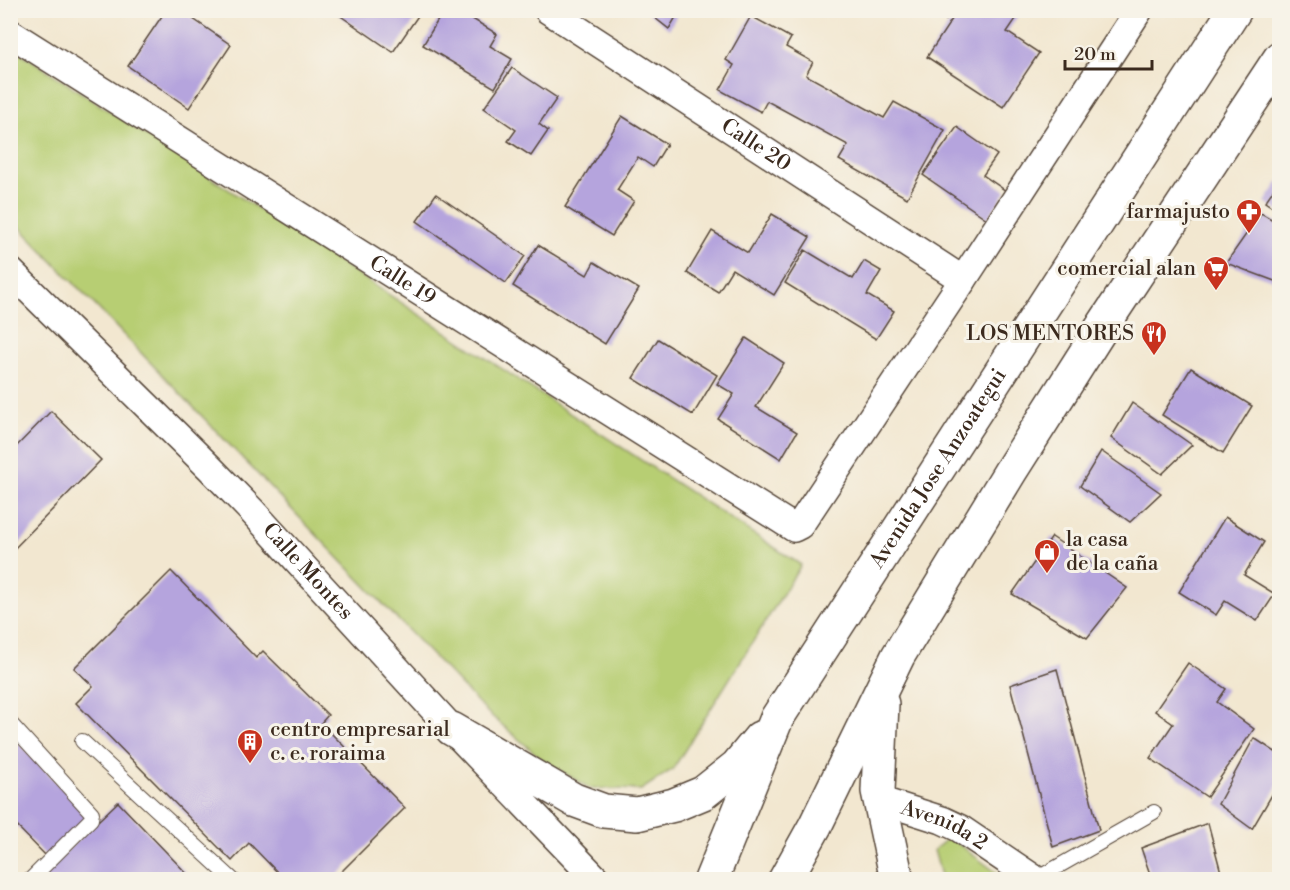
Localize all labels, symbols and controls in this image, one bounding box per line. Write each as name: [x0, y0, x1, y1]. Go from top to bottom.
scale bar: [1065, 33, 1152, 71]
text: 20 m: [1074, 43, 1116, 66]
street label: Calle 20: [716, 113, 796, 178]
pharmacy icon: farmajusto: [1234, 197, 1264, 235]
place label: farmajusto: [1126, 199, 1230, 225]
street label: Calle 19: [364, 250, 440, 311]
supermarket icon: comercial alan: [1201, 254, 1231, 292]
place label: comercial alan: [1057, 256, 1196, 282]
restaurant icon: LOS MENTORES: [1139, 319, 1169, 357]
place label: LOS MENTORES: [966, 321, 1134, 347]
street label: Avenida Jose Anzoategui: [864, 364, 1012, 574]
street label: Calle Montes: [257, 518, 359, 625]
place label: la casa de la caña: [1066, 527, 1159, 577]
shop icon: la casa de la caña: [1032, 537, 1062, 575]
place label: centro empresarial c. e. roraima: [270, 717, 450, 767]
building icon: centro empresarial c. e. roraima: [235, 727, 265, 765]
street label: Avenida 2: [897, 794, 992, 856]

